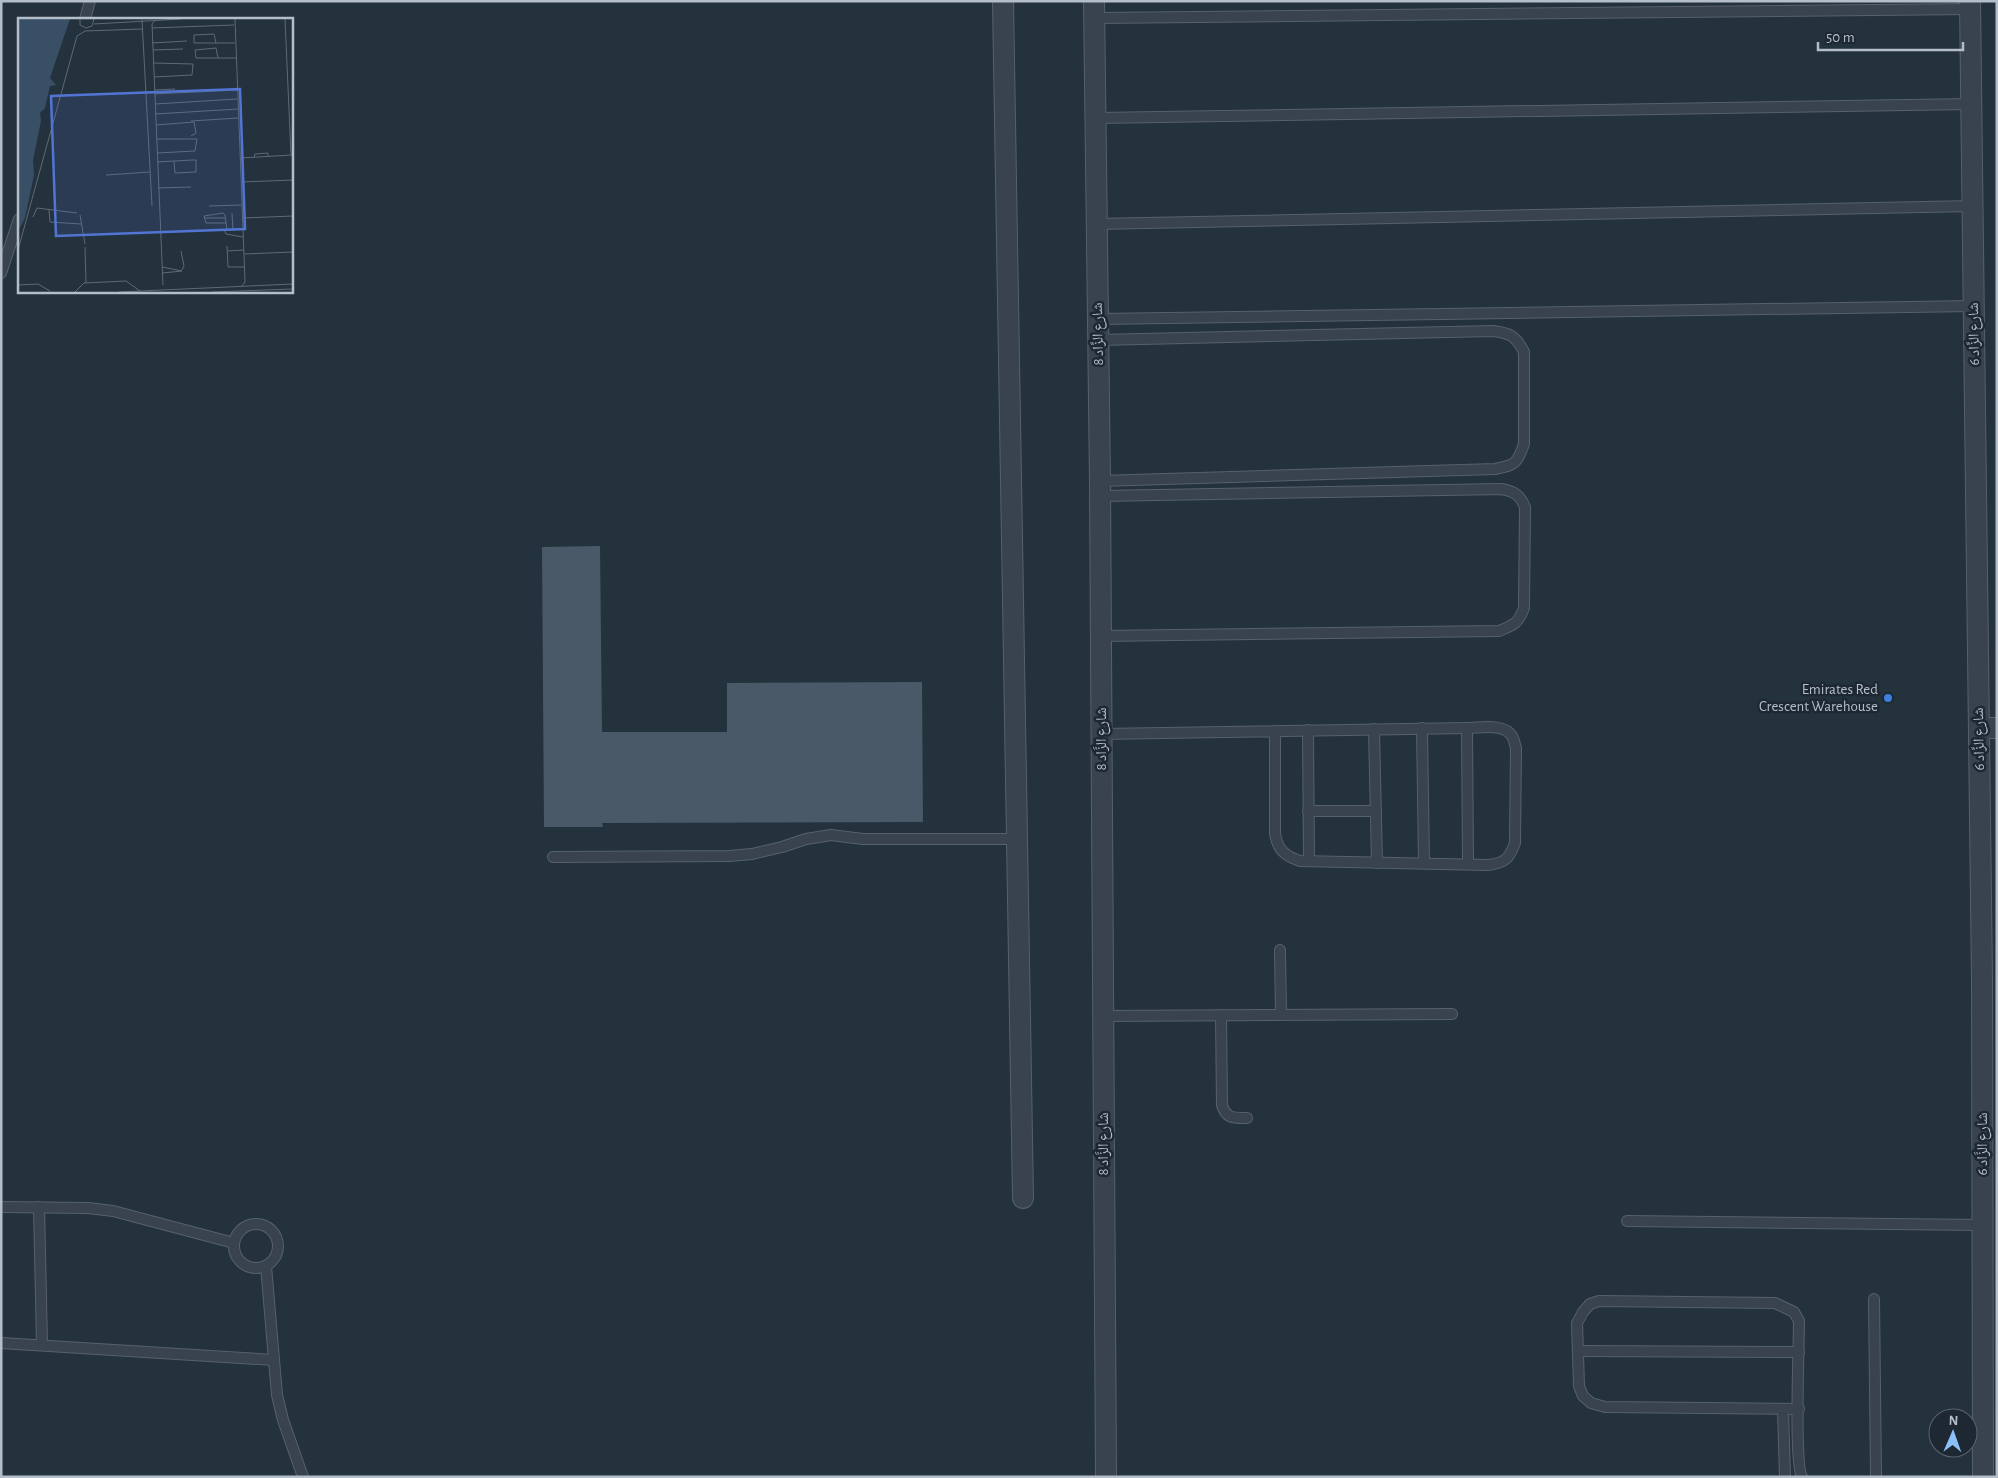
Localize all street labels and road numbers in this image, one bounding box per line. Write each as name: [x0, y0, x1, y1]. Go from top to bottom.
street label: شارع الزَّاد 8: [1089, 302, 1108, 366]
street label: شارع الزَّاد 6: [1965, 302, 1984, 366]
street label: شارع الزَّاد 8: [1092, 707, 1111, 771]
street label: شارع الزَّاد 6: [1970, 707, 1989, 771]
street label: شارع الزَّاد 8: [1094, 1112, 1113, 1176]
street label: شارع الزَّاد 6: [1973, 1112, 1992, 1176]

